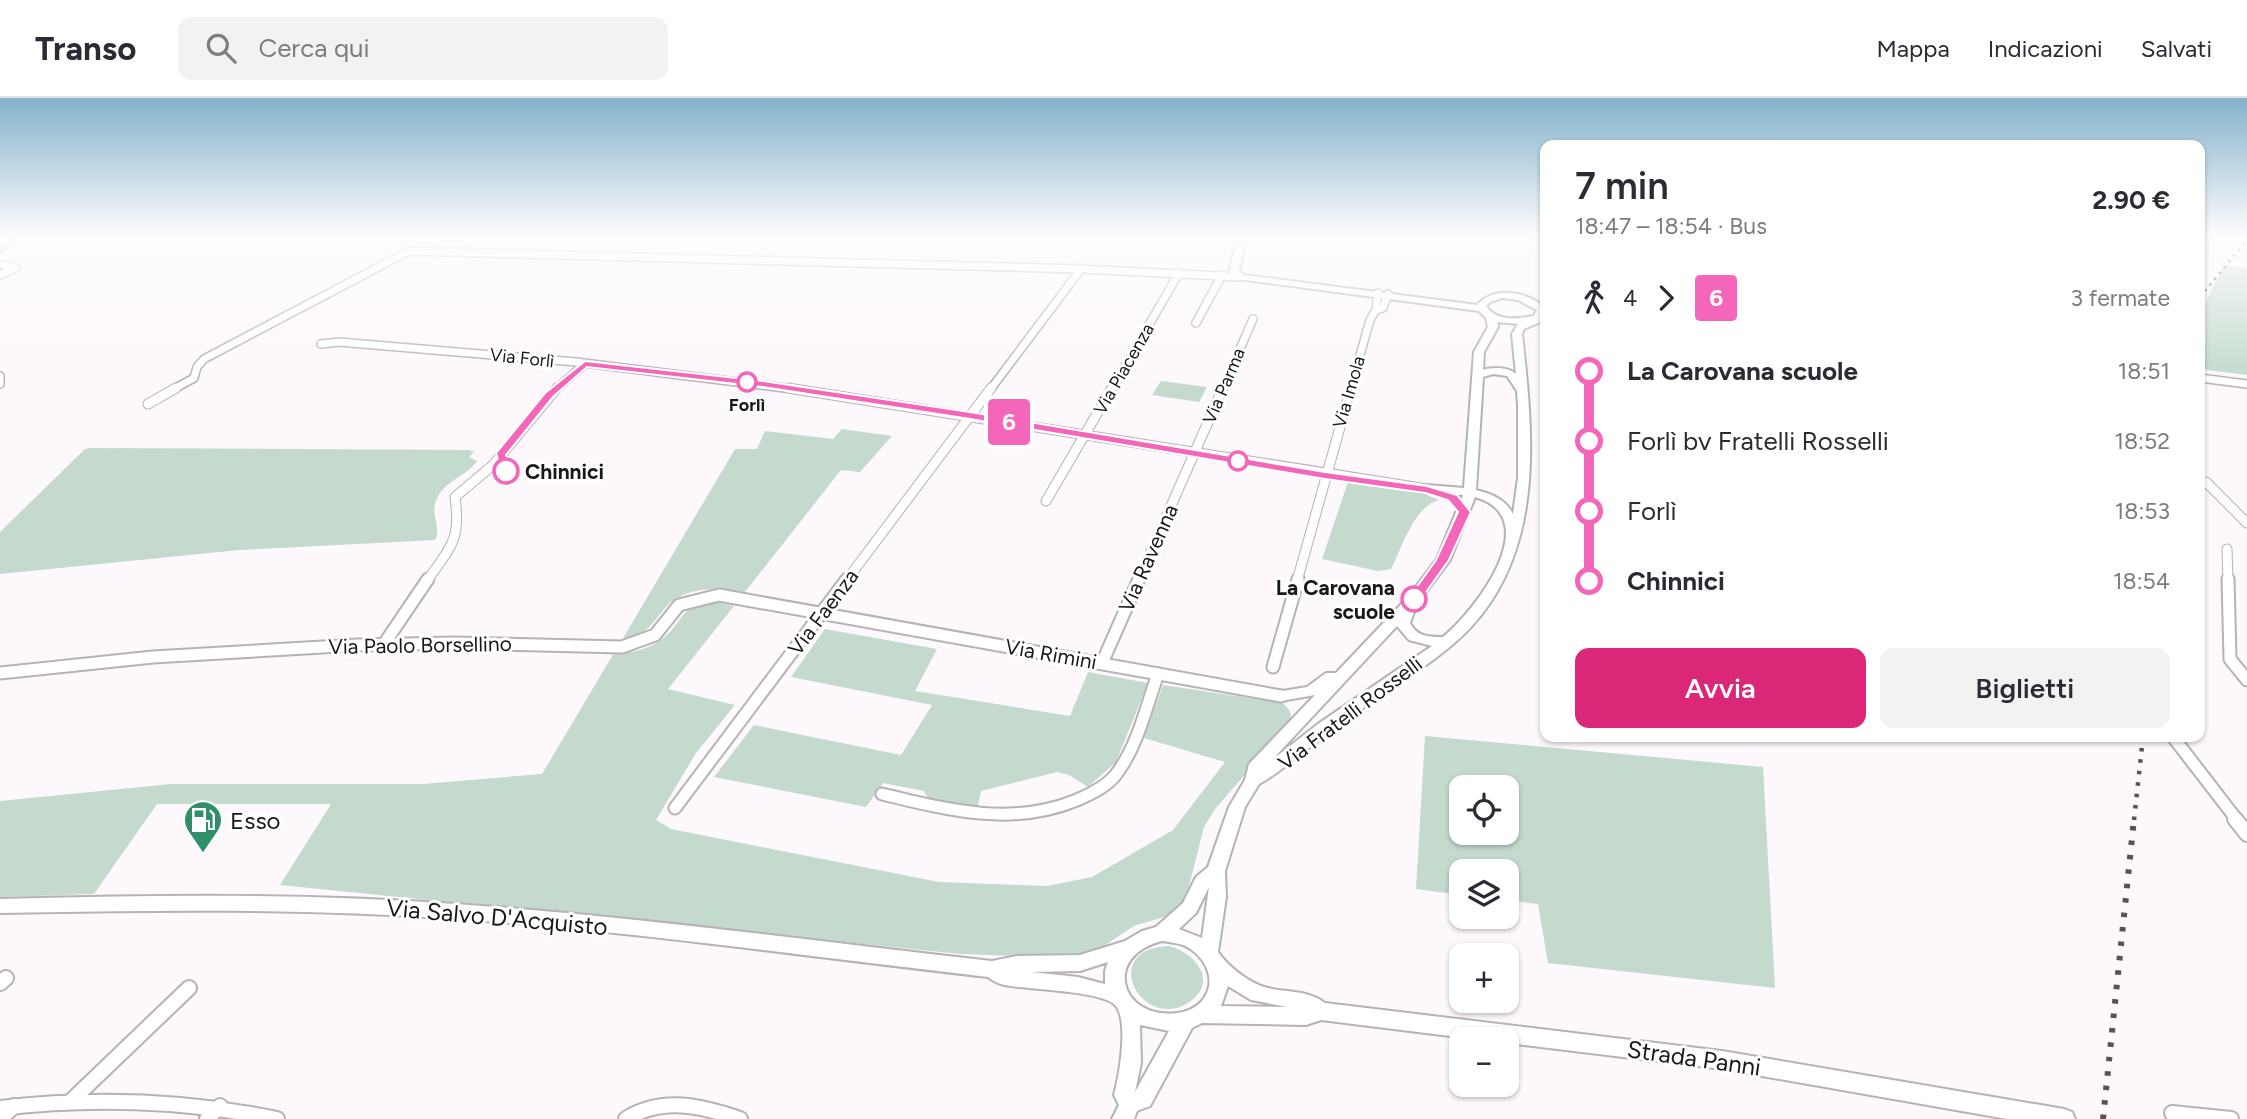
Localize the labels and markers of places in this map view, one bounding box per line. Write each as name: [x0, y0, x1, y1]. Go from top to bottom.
marker: Forlì: [737, 372, 757, 392]
place label: Forlì: [729, 394, 765, 416]
unlabelled marker: [1228, 451, 1248, 471]
marker: Chinnici: [493, 458, 519, 484]
place label: Chinnici: [525, 459, 604, 484]
place label: La Carovana scuole: [1276, 575, 1395, 624]
marker: La Carovana scuole: [1401, 586, 1427, 612]
fuel station icon: Esso: [182, 799, 224, 854]
place label: Esso: [230, 806, 281, 835]

